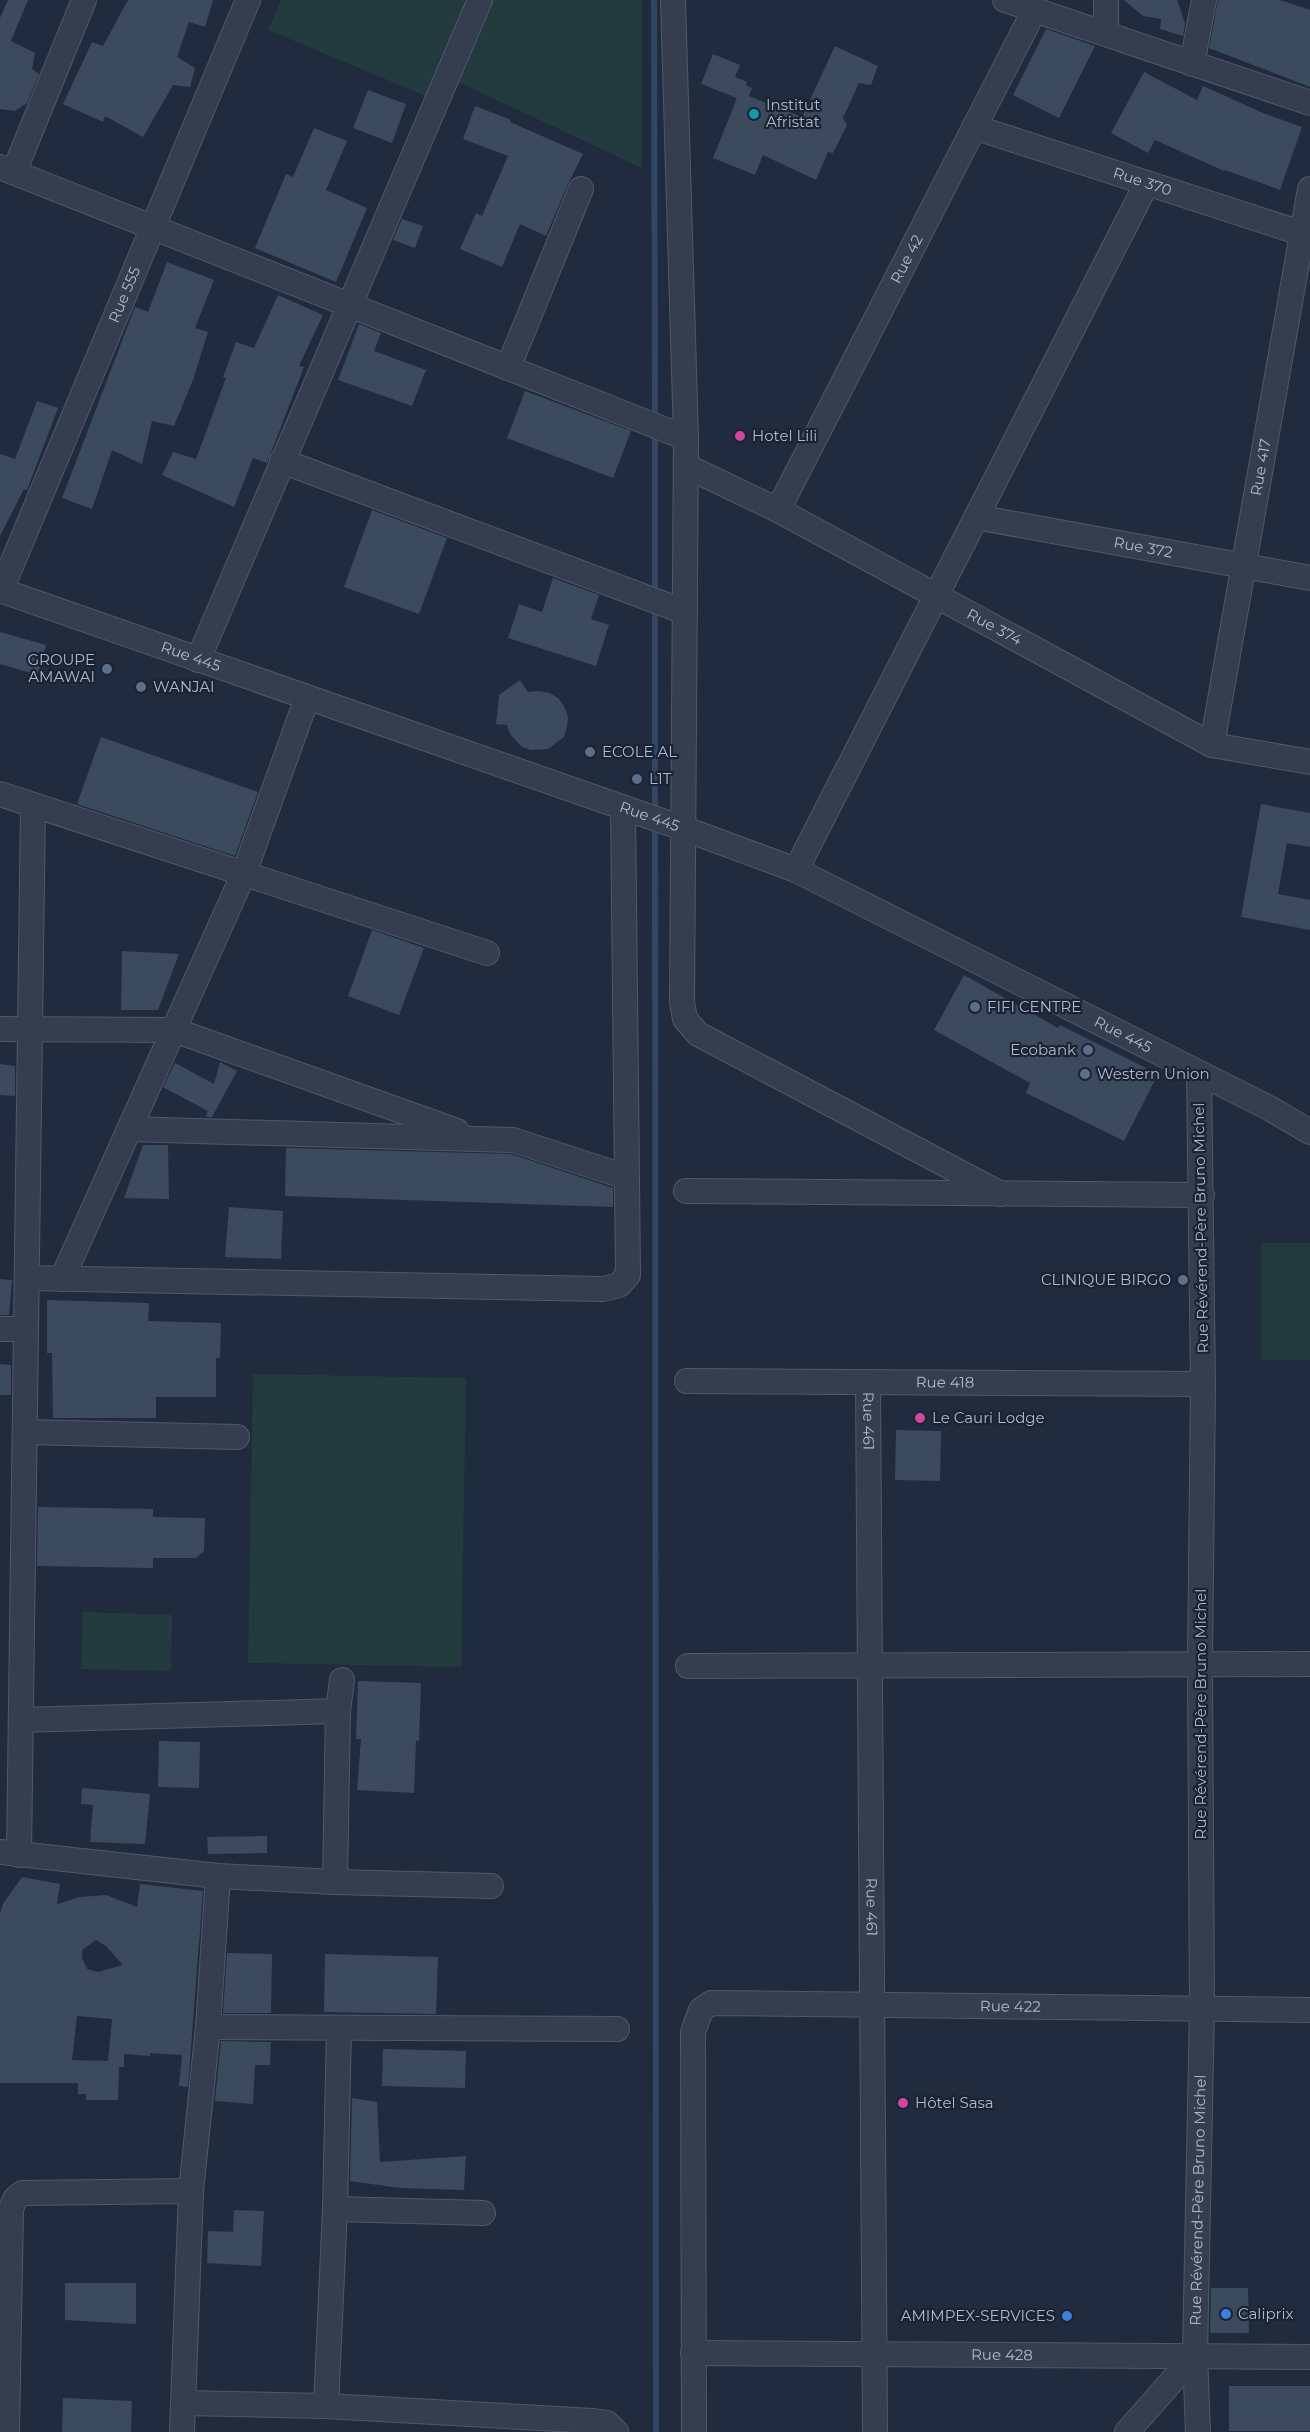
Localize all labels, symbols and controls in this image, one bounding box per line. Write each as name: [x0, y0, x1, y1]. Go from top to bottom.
place label: Institut Afristat: [766, 95, 820, 131]
marker: Institut Afristat: [747, 107, 761, 121]
street label: Rue 370: [1111, 163, 1174, 200]
street label: Rue 42: [886, 231, 927, 286]
street label: Rue 555: [104, 264, 144, 326]
place label: Hotel Lili: [752, 426, 817, 445]
marker: Hotel Lili: [733, 429, 747, 443]
street label: Rue 417: [1246, 437, 1275, 497]
street label: Rue 372: [1112, 532, 1174, 562]
street label: Rue 374: [964, 604, 1026, 649]
street label: Rue 445: [158, 637, 223, 675]
place label: GROUPE AMAWAI: [27, 650, 95, 686]
marker: GROUPE AMAWAI: [100, 662, 114, 676]
place label: WANJAI: [153, 677, 215, 696]
marker: WANJAI: [134, 680, 148, 694]
place label: ECOLE AL: [602, 742, 677, 761]
marker: ECOLE AL: [583, 745, 597, 759]
place label: L1T: [649, 769, 672, 788]
marker: L1T: [630, 772, 644, 786]
street label: Rue 445: [617, 797, 682, 835]
place label: FIFI CENTRE: [987, 997, 1081, 1016]
marker: FIFI CENTRE: [968, 1000, 982, 1014]
street label: Rue 445: [1091, 1012, 1155, 1057]
place label: Ecobank: [1010, 1040, 1076, 1059]
marker: Ecobank: [1081, 1043, 1095, 1057]
place label: Western Union: [1097, 1064, 1210, 1083]
marker: Western Union: [1078, 1067, 1092, 1081]
street label: Rue Révérend-Père Bruno Michel: [1189, 1102, 1212, 1354]
place label: CLINIQUE BIRGO: [1041, 1270, 1171, 1289]
marker: CLINIQUE BIRGO: [1176, 1273, 1190, 1287]
street label: Rue 418: [916, 1372, 974, 1392]
street label: Rue 461: [859, 1392, 878, 1450]
place label: Le Cauri Lodge: [932, 1408, 1045, 1427]
marker: Le Cauri Lodge: [913, 1411, 927, 1425]
street label: Rue Révérend-Père Bruno Michel: [1191, 1589, 1210, 1839]
street label: Rue 461: [862, 1878, 882, 1936]
street label: Rue 422: [980, 1996, 1041, 2016]
street label: Rue Révérend-Père Bruno Michel: [1186, 2074, 1210, 2326]
place label: Hôtel Sasa: [915, 2093, 994, 2112]
marker: Hôtel Sasa: [896, 2096, 910, 2110]
place label: Caliprix: [1238, 2304, 1294, 2323]
place label: AMIMPEX-SERVICES: [901, 2306, 1055, 2325]
marker: Caliprix: [1219, 2307, 1233, 2321]
marker: AMIMPEX-SERVICES: [1060, 2309, 1074, 2323]
street label: Rue 428: [971, 2345, 1033, 2364]

